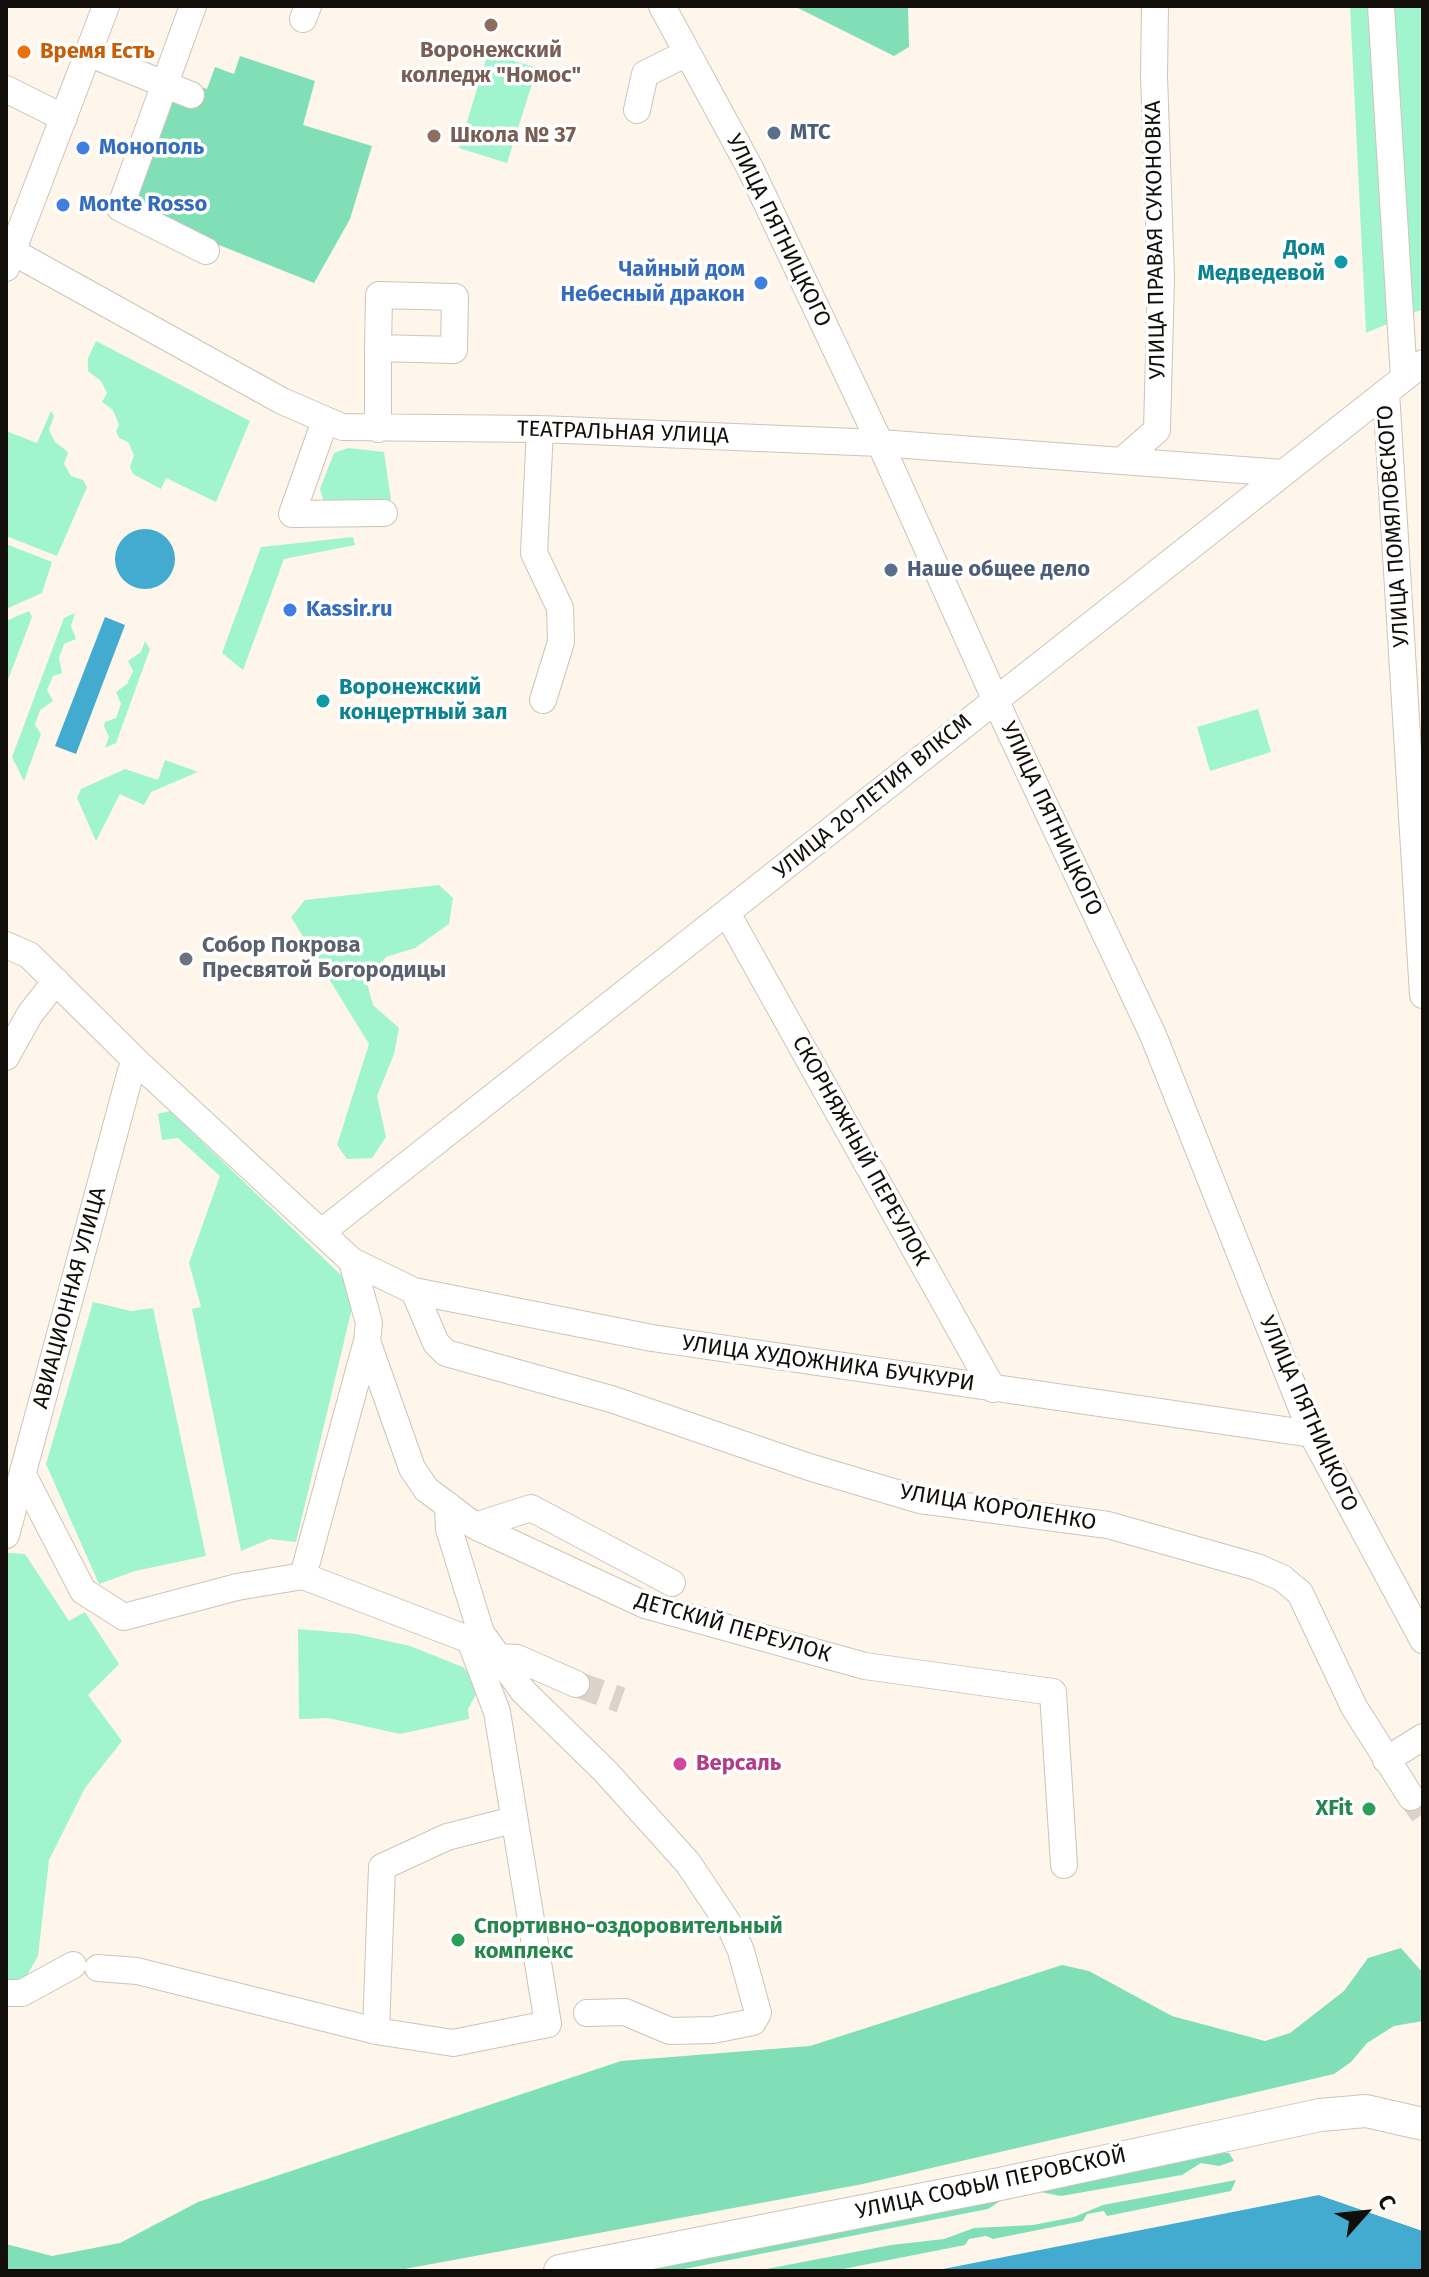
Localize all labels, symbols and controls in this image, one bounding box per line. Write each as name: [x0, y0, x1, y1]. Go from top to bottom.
marker: Воронежский колледж "Номос": [482, 16, 500, 34]
place label: Воронежский колледж "Номос": [401, 38, 581, 90]
place label: Время Есть: [40, 39, 155, 65]
marker: Время Есть: [15, 43, 33, 61]
street label: УЛИЦА ПРАВАЯ СУКОНОВКА: [1140, 100, 1172, 380]
place label: МТС: [790, 120, 831, 146]
place label: Школа № 37: [450, 123, 576, 149]
marker: МТС: [765, 124, 783, 142]
marker: Школа № 37: [425, 127, 443, 145]
street label: УЛИЦА ПЯТНИЦКОГО: [720, 130, 836, 332]
place label: Монополь: [99, 135, 204, 161]
marker: Монополь: [74, 139, 92, 157]
place label: Monte Rosso: [79, 192, 207, 218]
marker: Monte Rosso: [54, 196, 72, 214]
place label: Дом Медведевой: [1197, 236, 1325, 288]
marker: Дом Медведевой: [1332, 253, 1350, 271]
place label: Чайный дом Небесный дракон: [560, 257, 745, 308]
marker: Чайный дом Небесный дракон: [752, 274, 770, 292]
street label: УЛИЦА ПОМЯЛОВСКОГО: [1372, 404, 1416, 648]
street label: ТЕАТРАЛЬНАЯ УЛИЦА: [517, 416, 729, 450]
place label: Наше общее дело: [907, 557, 1090, 583]
marker: Наше общее дело: [882, 561, 900, 579]
place label: Kassir.ru: [306, 597, 393, 623]
marker: Kassir.ru: [281, 601, 299, 619]
place label: Воронежский концертный зал: [339, 675, 508, 726]
marker: Воронежский концертный зал: [314, 692, 332, 710]
street label: УЛИЦА 20-ЛЕТИЯ ВЛКСМ: [769, 709, 977, 885]
street label: УЛИЦА ПЯТНИЦКОГО: [994, 718, 1108, 920]
place label: Собор Покрова Пресвятой Богородицы: [202, 933, 446, 984]
marker: Собор Покрова Пресвятой Богородицы: [177, 950, 195, 968]
street label: СКОРНЯЖНЫЙ ПЕРЕУЛОК: [786, 1032, 934, 1270]
street label: АВИАЦИОННАЯ УЛИЦА: [28, 1184, 112, 1412]
street label: УЛИЦА ПЯТНИЦКОГО: [1253, 1312, 1363, 1516]
street label: УЛИЦА ХУДОЖНИКА БУЧКУРИ: [680, 1330, 976, 1398]
street label: УЛИЦА КОРОЛЕНКО: [898, 1479, 1098, 1537]
street label: ДЕТСКИЙ ПЕРЕУЛОК: [632, 1587, 834, 1669]
place label: Версаль: [696, 1751, 781, 1777]
marker: Версаль: [671, 1755, 689, 1773]
place label: XFit: [1315, 1796, 1353, 1822]
marker: XFit: [1360, 1800, 1378, 1818]
place label: Спортивно-оздоровительный комплекс: [474, 1914, 783, 1966]
marker: Спортивно-оздоровительный комплекс: [449, 1931, 467, 1949]
street label: УЛИЦА СОФЬИ ПЕРОВСКОЙ: [853, 2142, 1129, 2226]
north arrow: [1325, 2173, 1405, 2253]
text: С: [1372, 2190, 1402, 2214]

